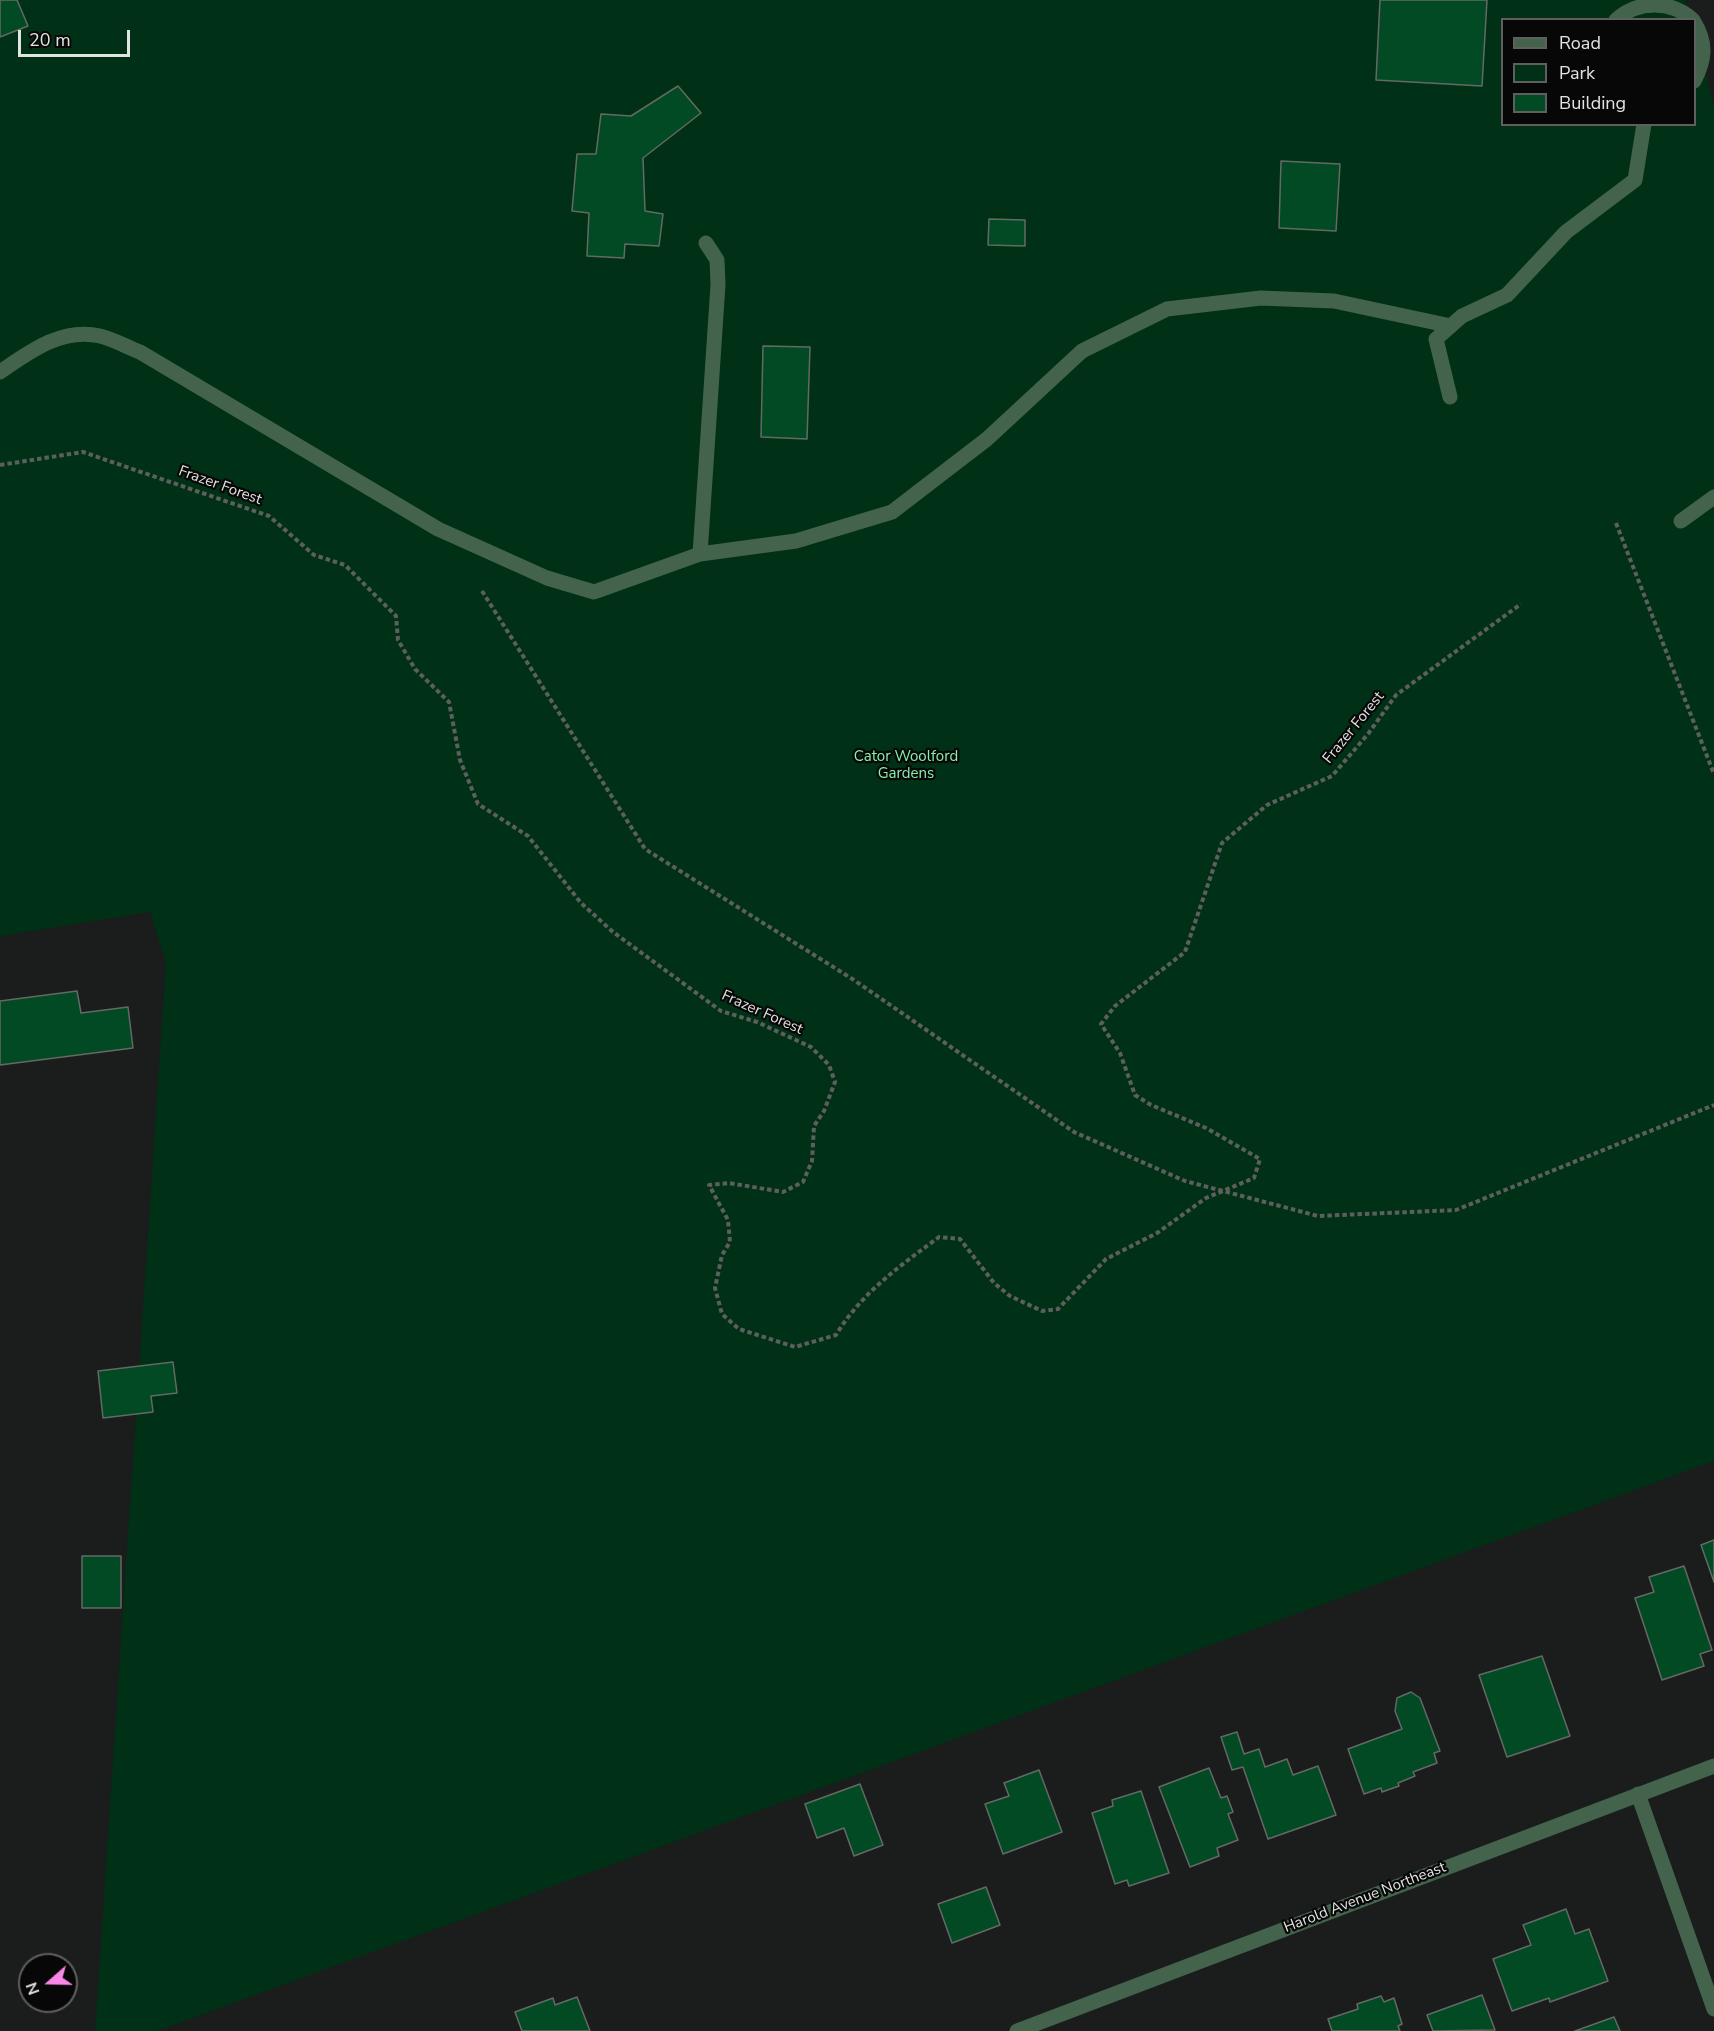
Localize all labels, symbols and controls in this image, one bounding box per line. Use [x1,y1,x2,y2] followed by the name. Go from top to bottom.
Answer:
[21,18,134,56] scale bar
[1501,18,1696,126] legend
[29,28,71,52] text: 20 m
[1559,31,1601,55] text: Road
[1559,61,1595,85] text: Park
[1559,91,1626,115] text: Building
[176,463,264,509] street label: Frazer Forest
[1320,688,1388,768] street label: Frazer Forest
[854,748,958,783] park label: Cator Woolford Gardens
[718,987,806,1039] street label: Frazer Forest
[1281,1859,1449,1937] street label: Harold Avenue Northeast
[18,1953,78,2013] north arrow
[21,1979,45,1998] text: N

